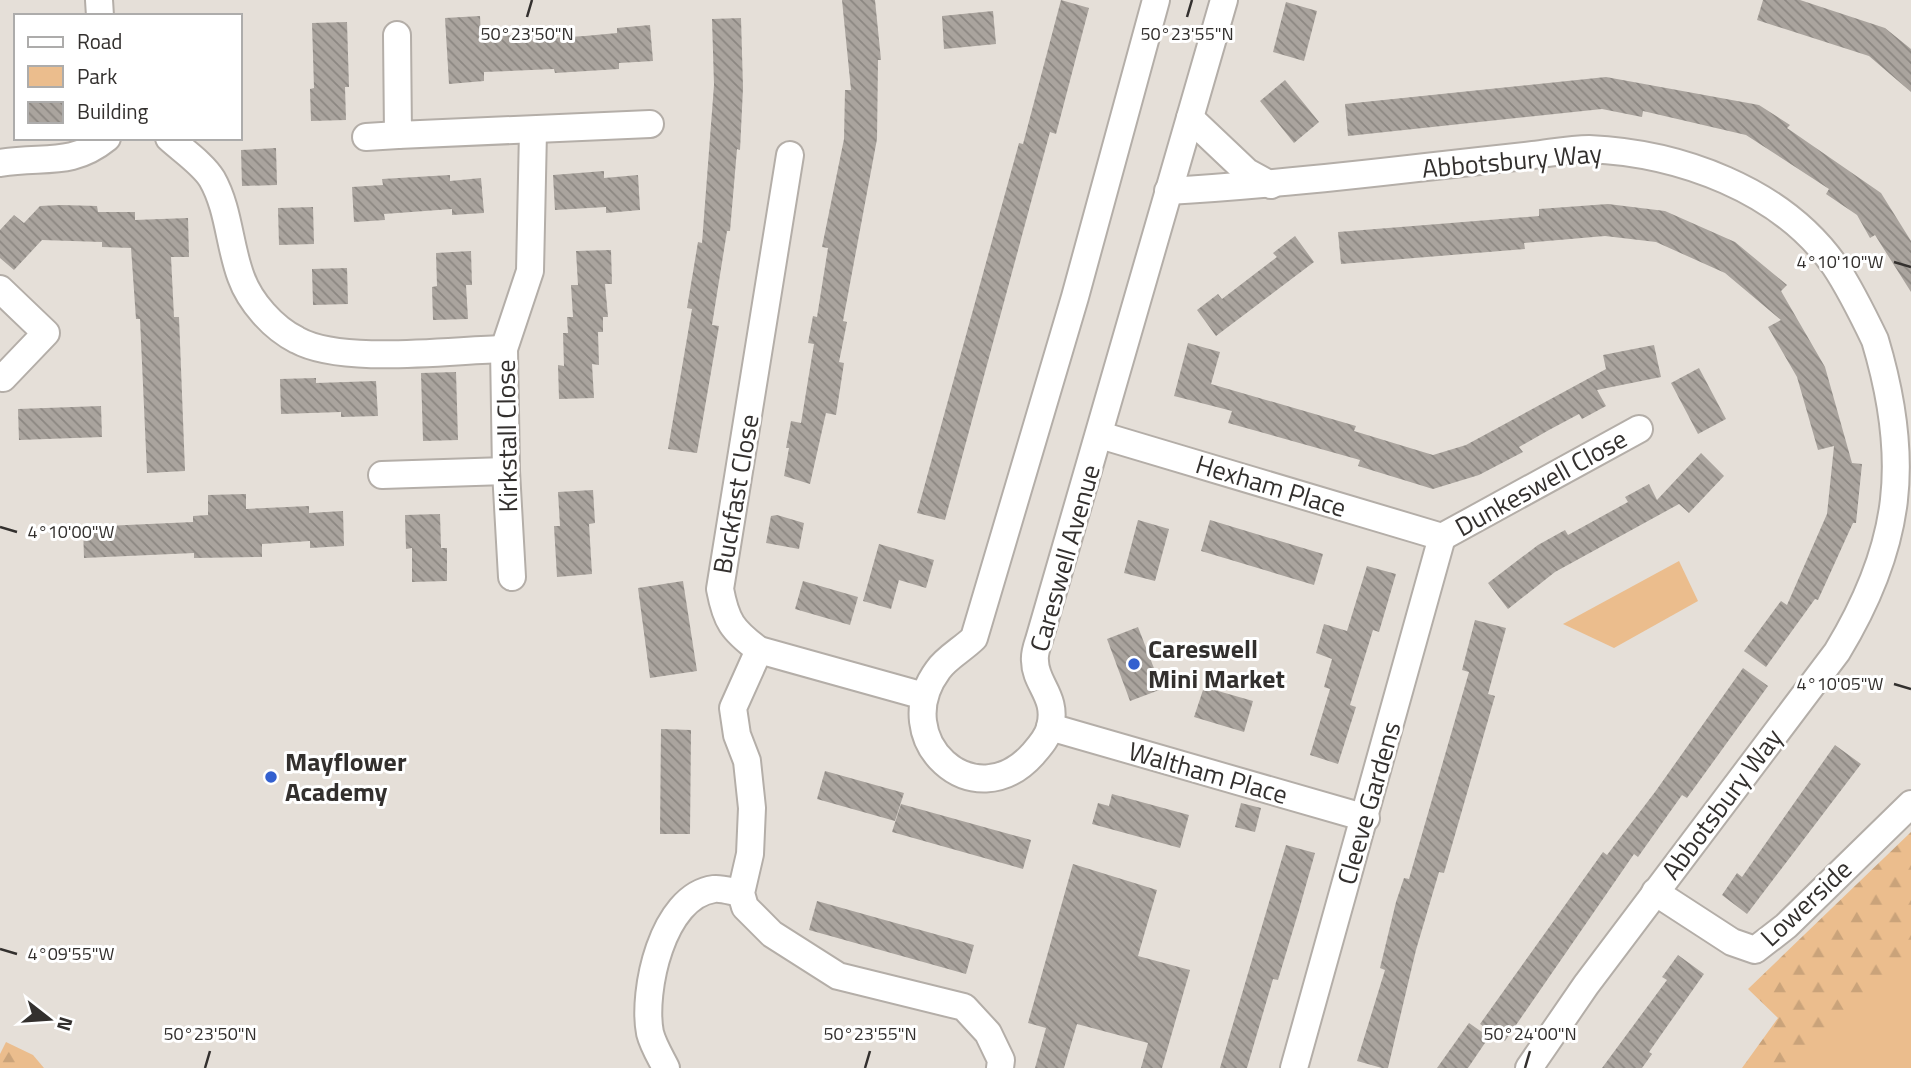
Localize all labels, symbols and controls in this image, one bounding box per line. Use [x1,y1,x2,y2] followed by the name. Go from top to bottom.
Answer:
[14,14,242,140] legend
[480,20,574,47] text: 50°23'50"N
[1140,20,1234,47] text: 50°23'55"N
[77,25,122,57] text: Road
[77,60,117,92] text: Park
[77,95,149,127] text: Building
[1420,133,1604,188] street label: Abbotsbury Way
[1797,248,1883,275] text: 4°10'10"W
[486,359,527,513] street label: Kirkstall Close
[702,411,769,577] street label: Buckfast Close
[1448,419,1634,546] street label: Dunkeswell Close
[1191,444,1351,527] street label: Hexham Place
[1019,460,1110,656] street label: Careswell Avenue
[28,518,114,545] text: 4°10'00"W
[1148,629,1285,698] place label: Careswell Mini Market
[1126,656,1142,672] marker: Careswell Mini Market
[1797,670,1883,697] text: 4°10'05"W
[1327,717,1410,889] street label: Cleeve Gardens
[1652,720,1792,888] street label: Abbotsbury Way
[1124,731,1292,814] street label: Waltham Place
[285,742,407,811] place label: Mayflower Academy
[263,769,279,785] marker: Mayflower Academy
[1751,850,1860,955] street label: Lowerside
[28,940,114,967] text: 4°09'55"W
[14,984,84,1054] north arrow
[50,1014,82,1035] text: N
[163,1020,257,1047] text: 50°23'50"N
[823,1020,917,1047] text: 50°23'55"N
[1483,1020,1577,1047] text: 50°24'00"N

